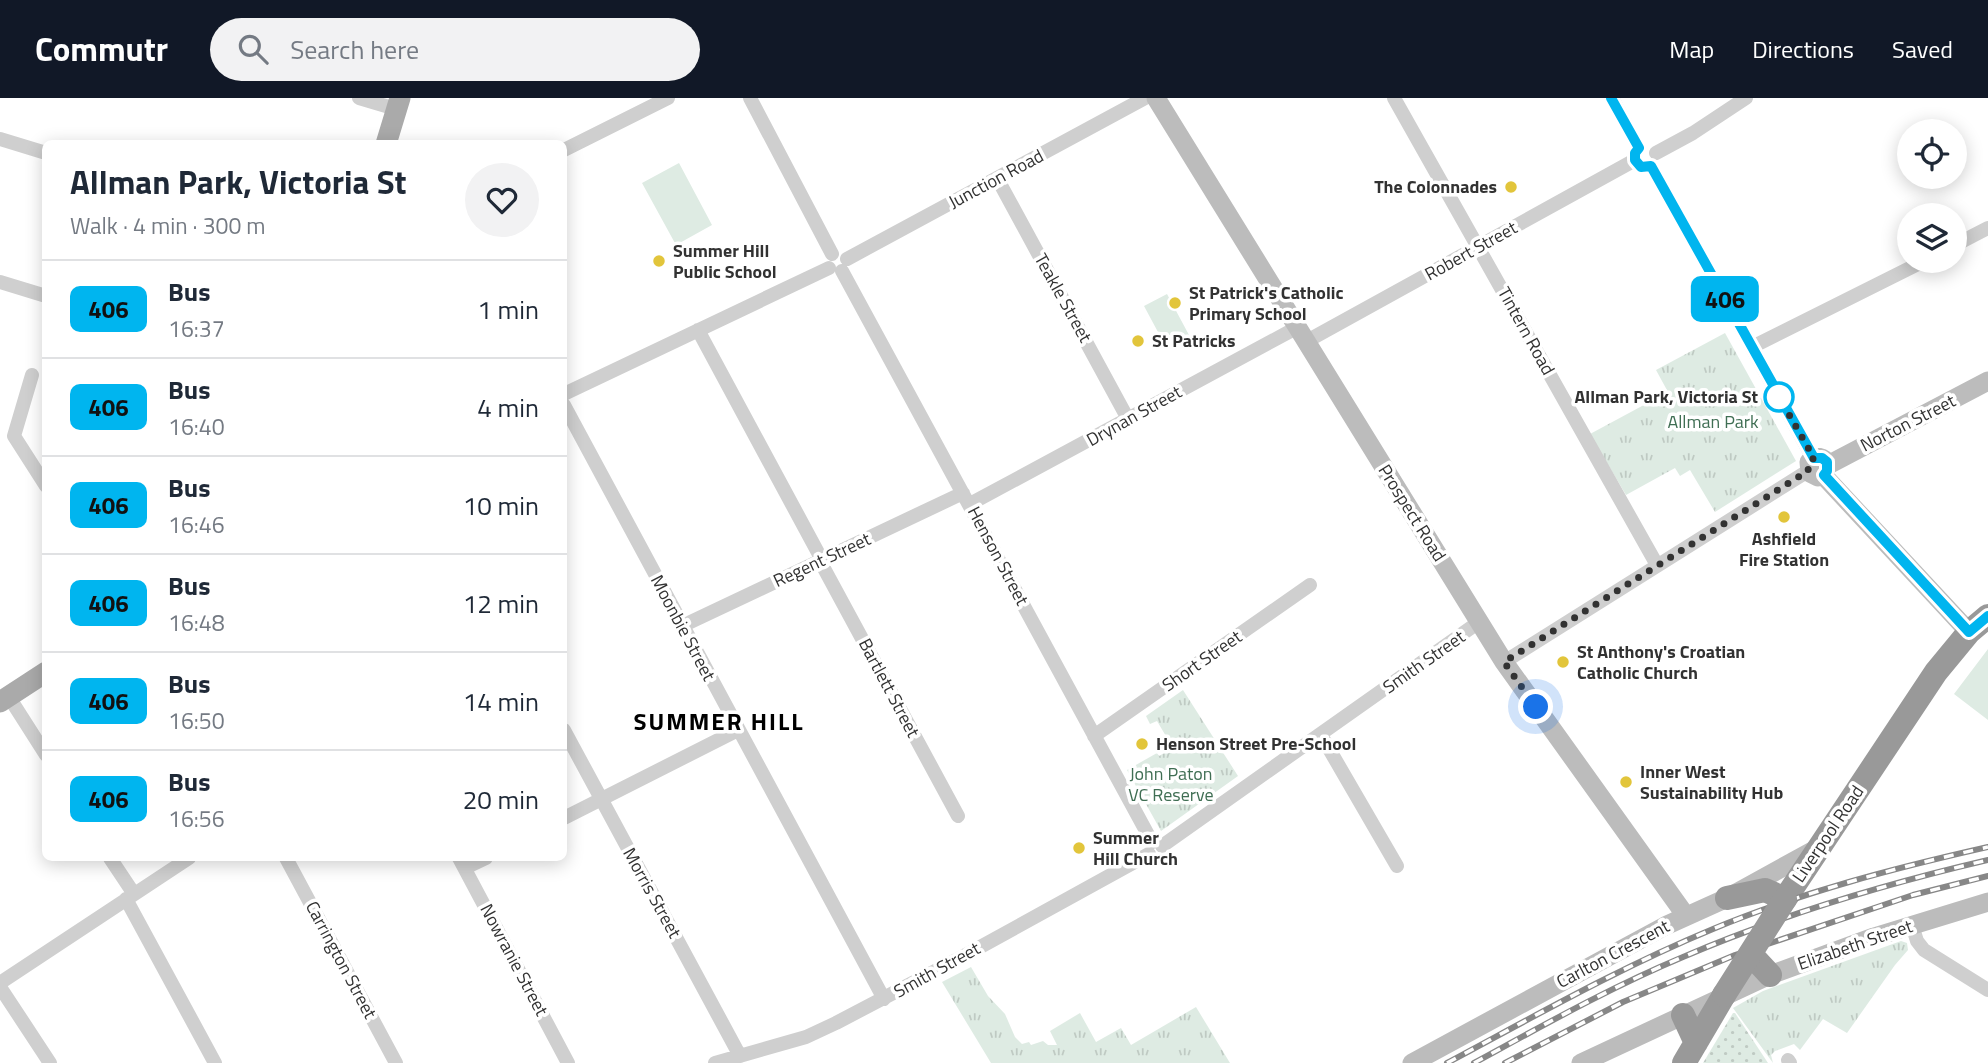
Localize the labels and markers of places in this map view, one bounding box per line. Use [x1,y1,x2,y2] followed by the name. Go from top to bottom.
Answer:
[1374,173,1497,200] place label: The Colonnades
[1503,179,1519,195] marker: The Colonnades
[673,237,777,285] place label: Summer Hill Public School
[651,253,667,269] marker: Summer Hill Public School
[1189,279,1343,327] place label: St Patrick's Catholic Primary School
[1167,295,1183,311] marker: St Patrick's Catholic Primary School
[1152,327,1236,354] place label: St Patricks
[1130,333,1146,349] marker: St Patricks
[1764,382,1794,412] marker: Allman Park, Victoria St
[1574,383,1758,410] place label: Allman Park, Victoria St
[1776,509,1792,525] marker: Ashfield Fire Station
[1739,525,1829,573] place label: Ashfield Fire Station
[1577,638,1745,686] place label: St Anthony's Croatian Catholic Church
[1555,654,1571,670] marker: St Anthony's Croatian Catholic Church
[1156,730,1356,757] place label: Henson Street Pre-School
[1134,736,1150,752] marker: Henson Street Pre-School
[1640,758,1783,806] place label: Inner West Sustainability Hub
[1618,774,1634,790] marker: Inner West Sustainability Hub
[1093,824,1178,872] place label: Summer Hill Church
[1071,840,1087,856] marker: Summer Hill Church

